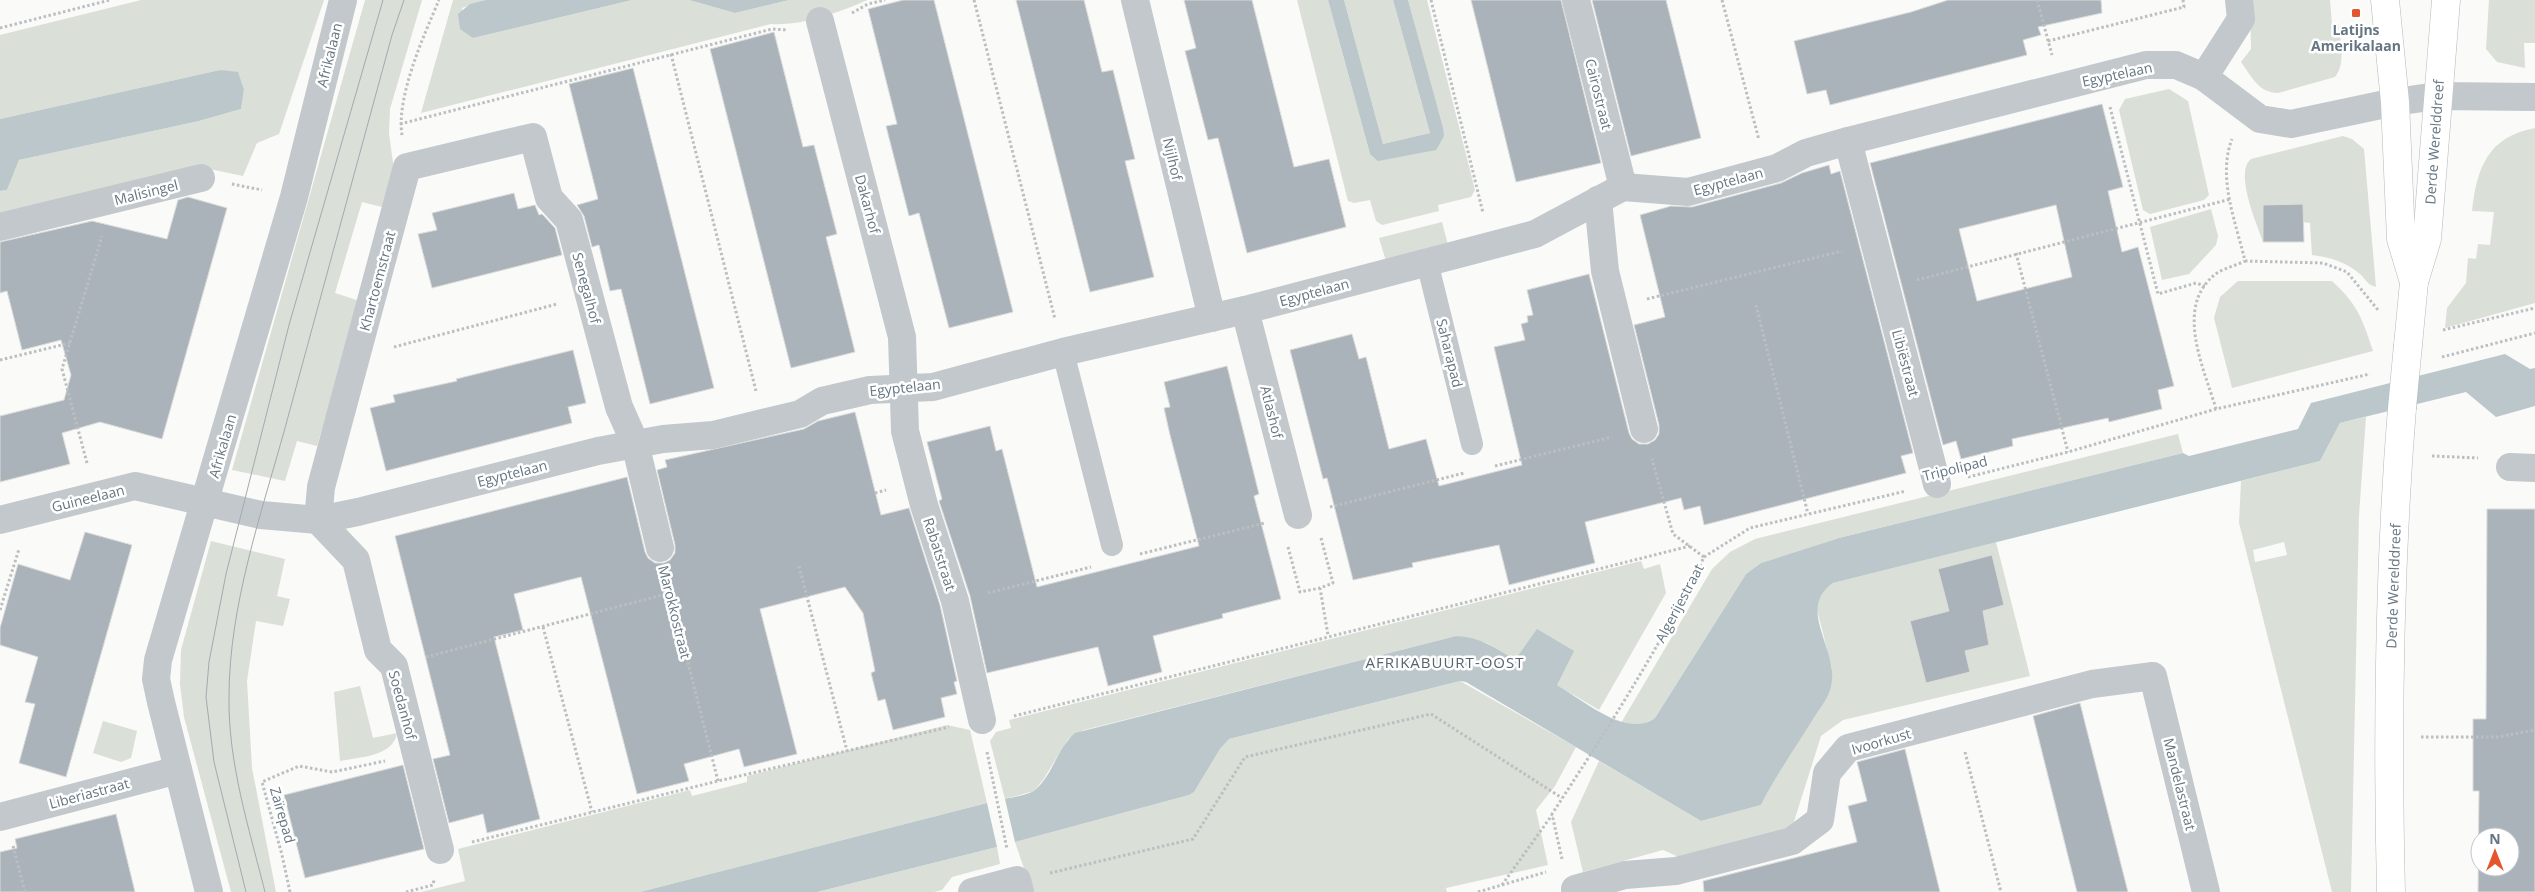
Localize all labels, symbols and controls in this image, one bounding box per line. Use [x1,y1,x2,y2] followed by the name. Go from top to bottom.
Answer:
[2350,7,2362,19] marker: Latijns Amerikalaan
[2311,20,2401,55] place label: Latijns Amerikalaan
[312,21,346,89] street label: Afrikalaan
[1581,57,1617,131] street label: Cairostraat
[2080,57,2154,91] street label: Egyptelaan
[2420,78,2448,205] street label: Derde Werelddreef
[1159,136,1187,183] street label: Nijlhof
[1691,163,1765,199] street label: Egyptelaan
[851,172,885,237] street label: Dakarhof
[112,175,180,209] street label: Malisingel
[355,229,399,333] street label: Khartoemstraat
[568,250,606,327] street label: Senegalhof
[1277,274,1351,310] street label: Egyptelaan
[1432,317,1468,389] street label: Saharapad
[1888,327,1924,399] street label: Libiëstraat
[868,374,942,400] street label: Egyptelaan
[1256,384,1288,442] street label: Atlashof
[204,412,240,480] street label: Afrikalaan
[1921,451,1989,485] street label: Tripolipad
[475,455,549,491] street label: Egyptelaan
[50,480,126,516] street label: Guineelaan
[919,515,961,593] street label: Rabatstraat
[2381,522,2405,649] street label: Derde Werelddreef
[1650,560,1708,646] street label: Algerijestraat
[654,563,696,661] street label: Marokkostraat
[1365,652,1525,672] district label: AFRIKABUURT-OOST
[385,668,422,743] street label: Soedanhof
[1849,723,1913,759] street label: Ivoorkust
[2159,736,2201,832] street label: Mandelastraat
[47,773,131,813] street label: Liberiastraat
[266,785,300,845] street label: Zaïrepad
[2470,827,2520,877] north arrow
[2489,829,2501,848] text: N

